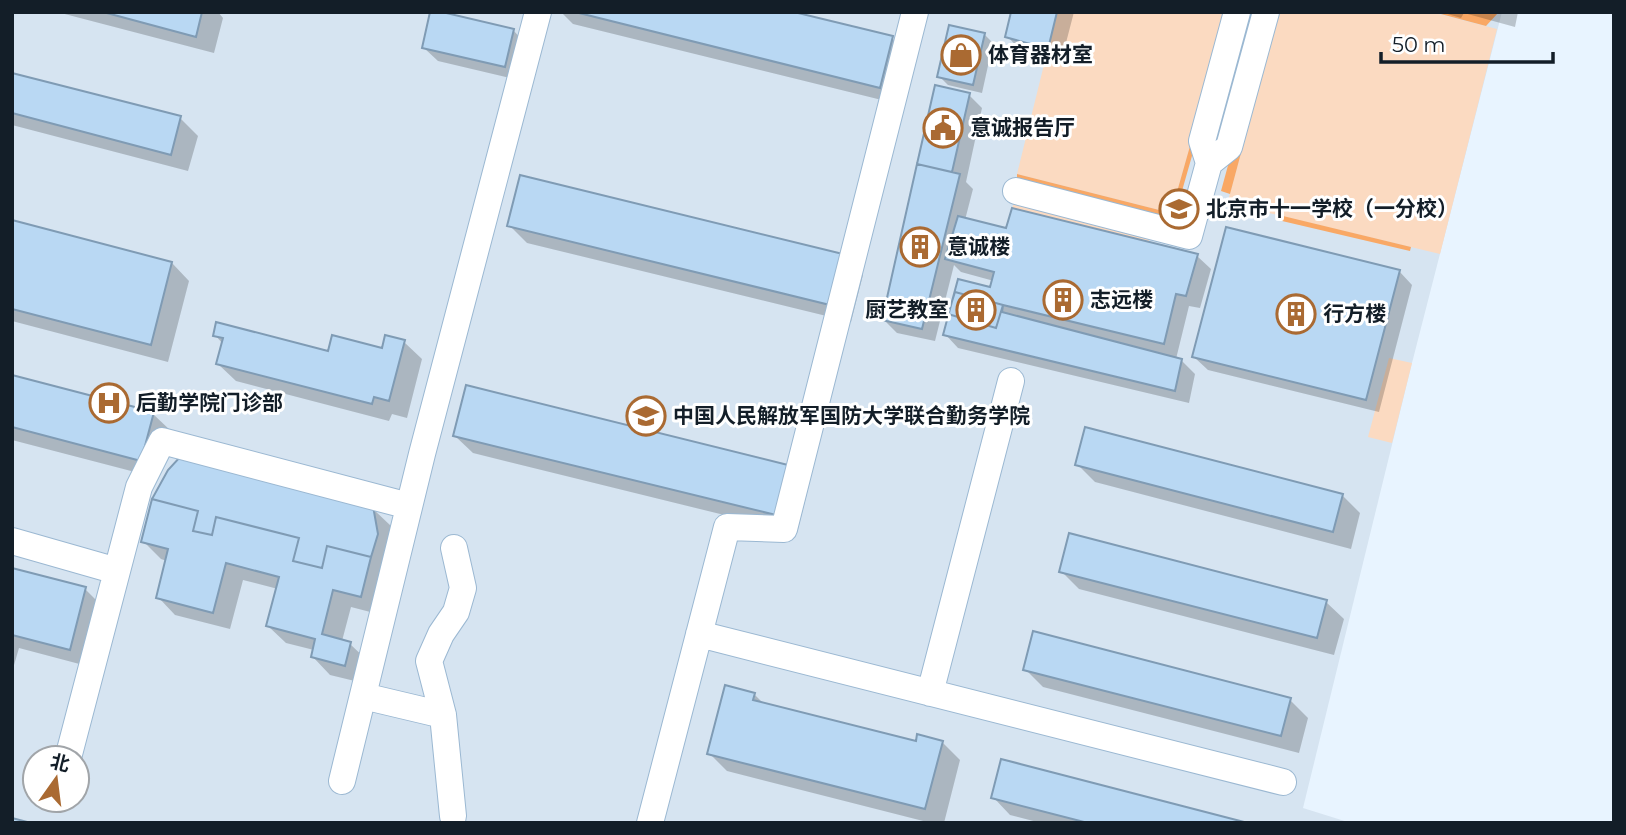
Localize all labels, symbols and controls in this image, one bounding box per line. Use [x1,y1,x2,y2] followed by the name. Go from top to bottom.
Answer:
[1381,21,1552,65] scale bar
[1392,32,1446,57] text: 50 m
[940,34,982,76] shop icon: 体育器材室
[988,42,1093,67] place label: 体育器材室
[922,107,964,149] public building icon: 意诚报告厅
[970,115,1075,140] place label: 意诚报告厅
[1158,188,1200,230] school or university icon: 北京市十一学校（一分校）
[1206,196,1458,221] place label: 北京市十一学校（一分校）
[899,226,941,268] building icon: 意诚楼
[947,234,1010,259] place label: 意诚楼
[1042,279,1084,321] building icon: 志远楼
[1090,287,1153,312] place label: 志远楼
[955,289,997,331] building icon: 厨艺教室
[1275,293,1317,335] building icon: 行方楼
[865,297,949,322] place label: 厨艺教室
[1323,301,1386,326] place label: 行方楼
[88,382,130,424] hospital icon: 后勤学院门诊部
[136,390,283,415] place label: 后勤学院门诊部
[625,395,667,437] school or university icon: 中国人民解放军国防大学联合勤务学院
[673,403,1030,428] place label: 中国人民解放军国防大学联合勤务学院
[21,744,91,814] north arrow
[48,750,72,776] text: 北

